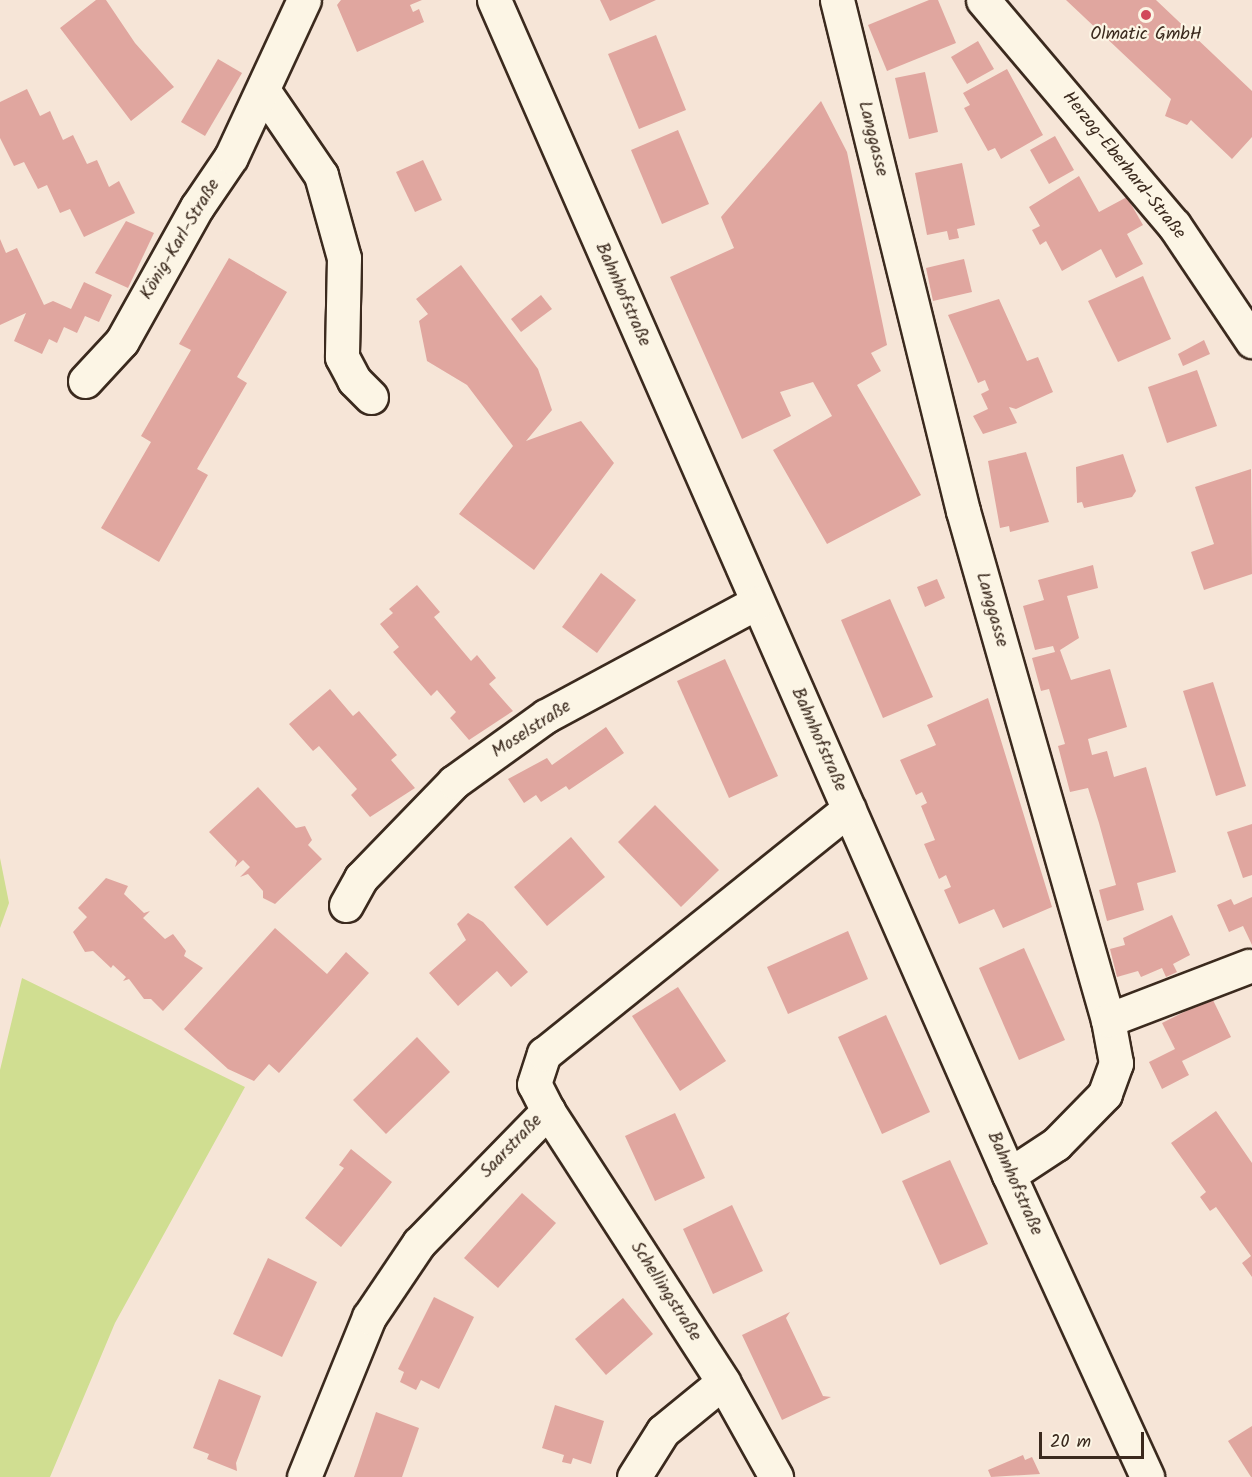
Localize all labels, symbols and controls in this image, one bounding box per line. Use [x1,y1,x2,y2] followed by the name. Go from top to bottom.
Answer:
[1139,8,1153,22] marker: Olmatic GmbH
[1090,24,1202,46] place label: Olmatic GmbH
[1057,88,1189,244] street label: Herzog-Eberhard-Straße
[852,99,892,179] street label: Langgasse
[137,176,225,304] street label: König-Karl-Straße
[589,240,655,350] street label: Bahnhofstraße
[970,570,1012,650] street label: Langgasse
[785,685,851,795] street label: Bahnhofstraße
[488,696,576,764] street label: Moselstraße
[476,1111,548,1183] street label: Saarstraße
[981,1129,1047,1239] street label: Bahnhofstraße
[625,1238,705,1346] street label: Schellingstraße
[1042,1420,1147,1458] scale bar
[1050,1428,1091,1457] text: 20 m

